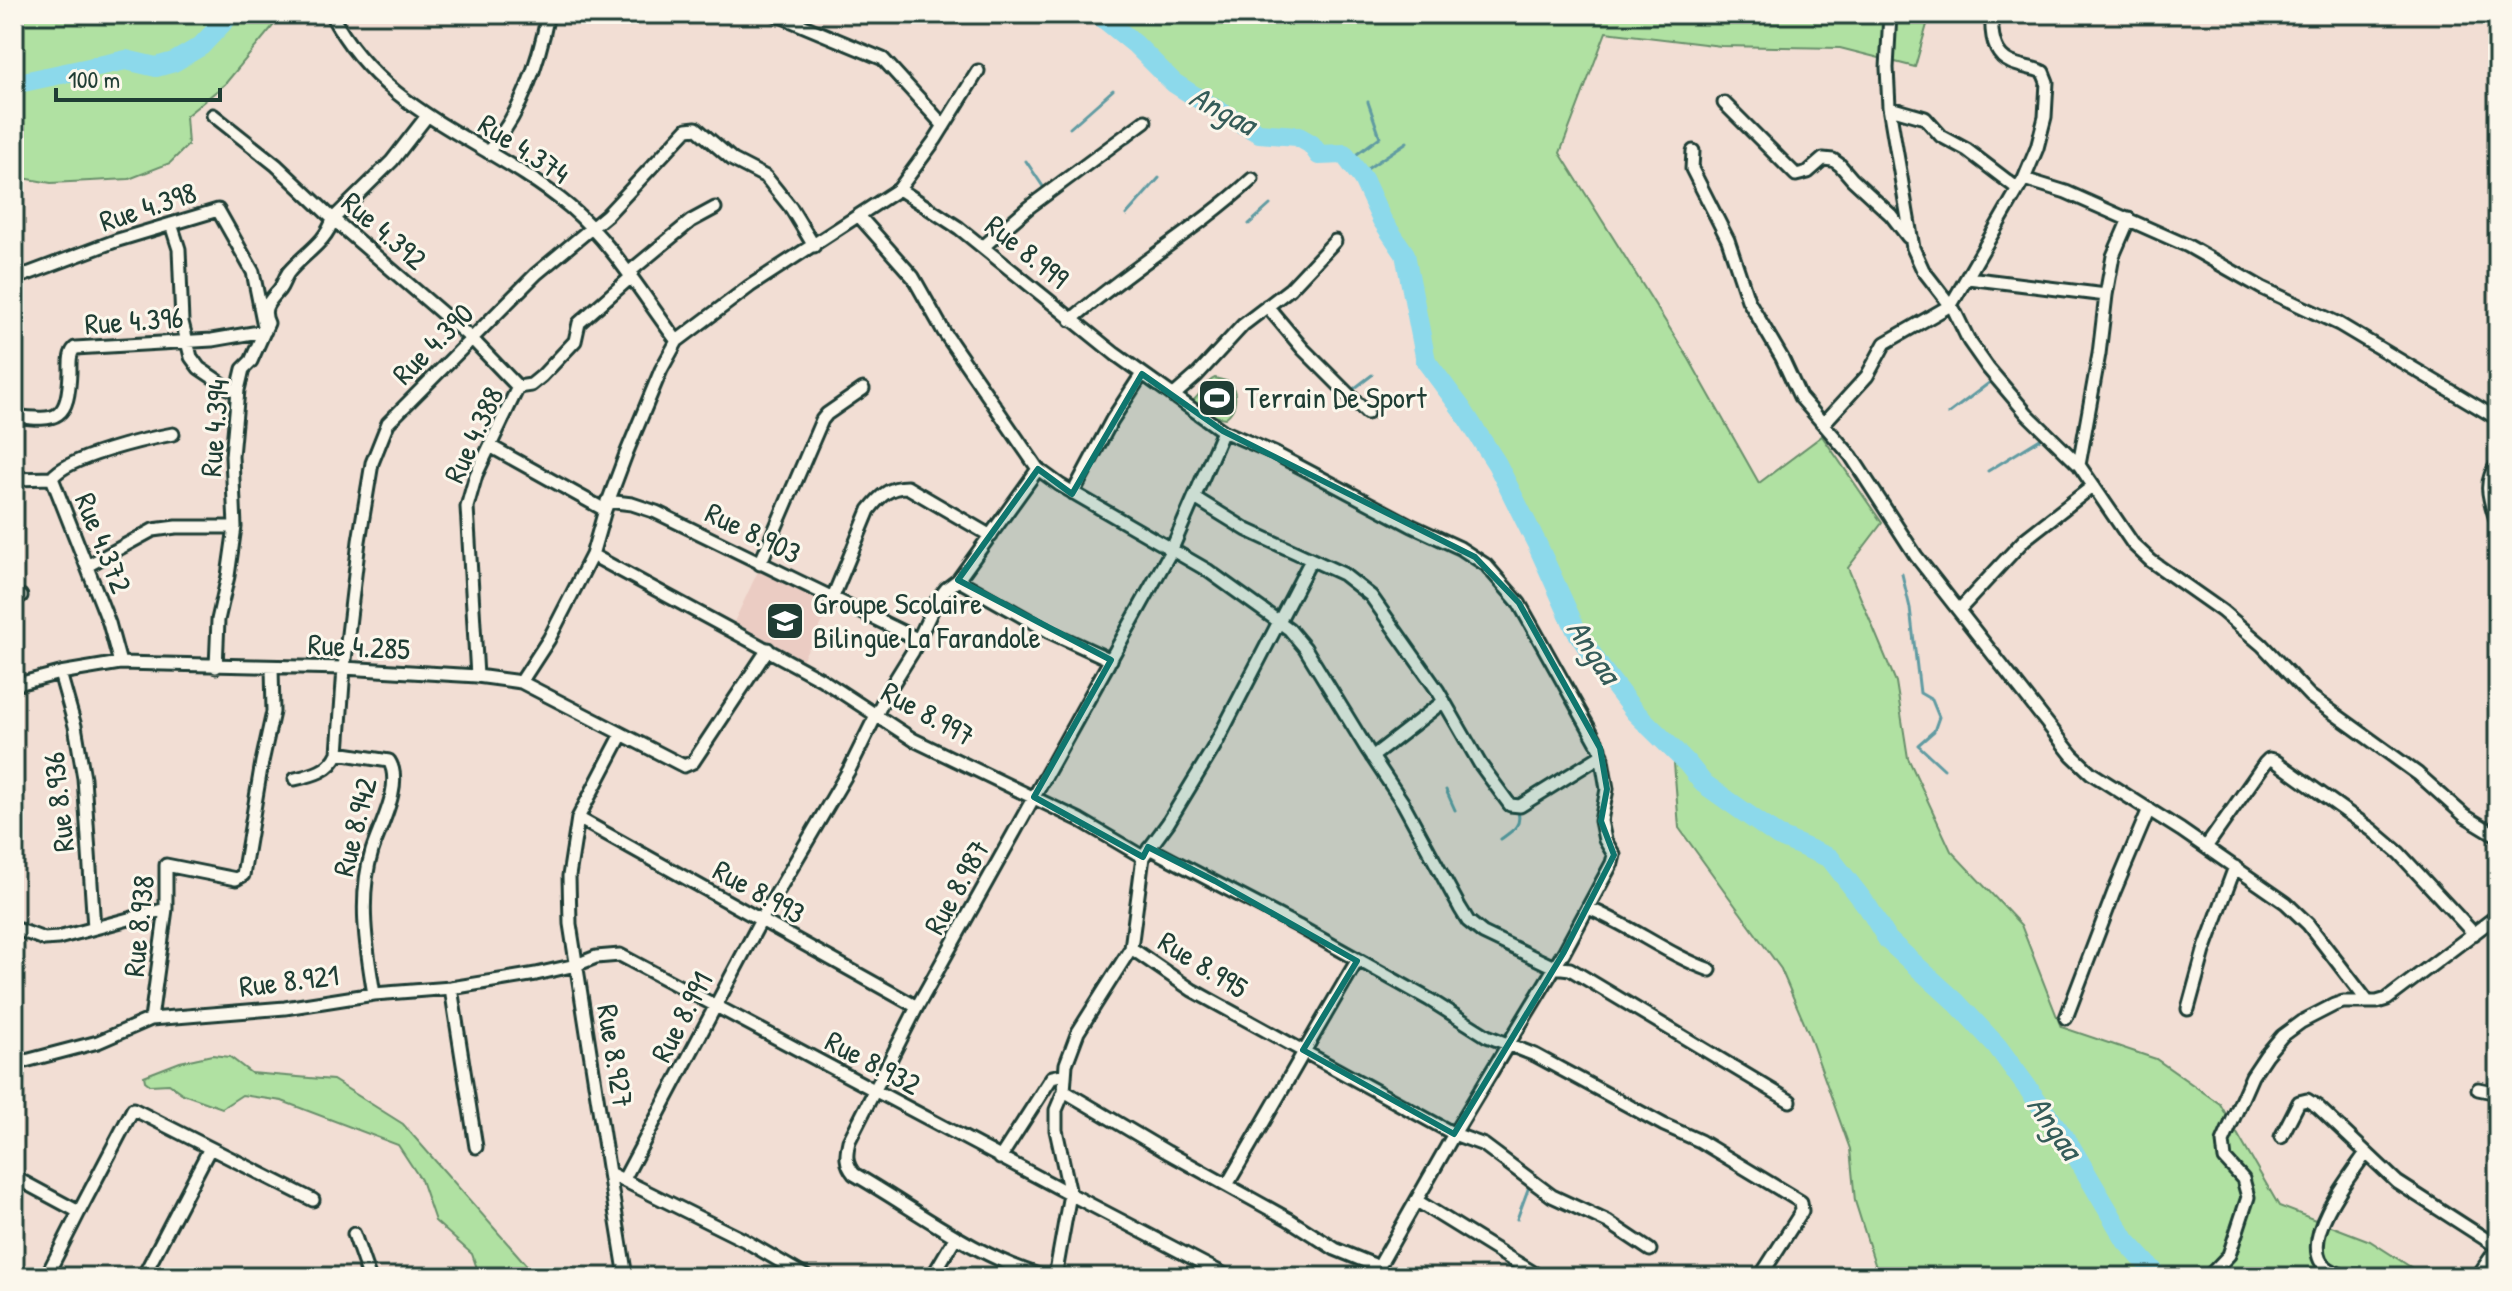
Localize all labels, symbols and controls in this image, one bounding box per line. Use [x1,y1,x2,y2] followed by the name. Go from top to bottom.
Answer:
[56,52,220,102] scale bar
[68,63,120,95] text: 100 m
[1182,74,1267,146] water label: Angaa
[471,104,578,193] street label: Rue 4.374
[94,172,201,240] street label: Rue 4.398
[334,182,436,278] street label: Rue 4.392
[977,205,1078,297] street label: Rue 8.999
[383,294,482,393] street label: Rue 4.390
[83,297,185,343] street label: Rue 4.396
[190,377,238,478] street label: Rue 4.394
[1196,377,1238,419] sports icon: Terrain De Sport
[1245,377,1427,417] place label: Terrain De Sport
[434,380,513,489] street label: Rue 4.388
[66,487,142,599] street label: Rue 4.372
[699,492,808,572] street label: Rue 8.903
[813,583,1041,657] place label: Groupe Scolaire Bilingue La Farandole
[764,600,806,642] school or university icon: Groupe Scolaire Bilingue La Farandole
[1557,610,1634,694] water label: Angaa
[307,623,411,669] street label: Rue 4.285
[875,671,982,755] street label: Rue 8.997
[33,750,83,854] street label: Rue 8.936
[323,773,386,880] street label: Rue 8.942
[914,832,999,941] street label: Rue 8.987
[706,850,813,933] street label: Rue 8.993
[113,873,163,978] street label: Rue 8.938
[1151,921,1256,1007] street label: Rue 8.995
[237,954,341,1006] street label: Rue 8.921
[641,964,721,1069] street label: Rue 8.991
[588,1001,644,1110] street label: Rue 8.927
[819,1020,928,1104] street label: Rue 8.932
[2018,1086,2095,1170] water label: Angaa

